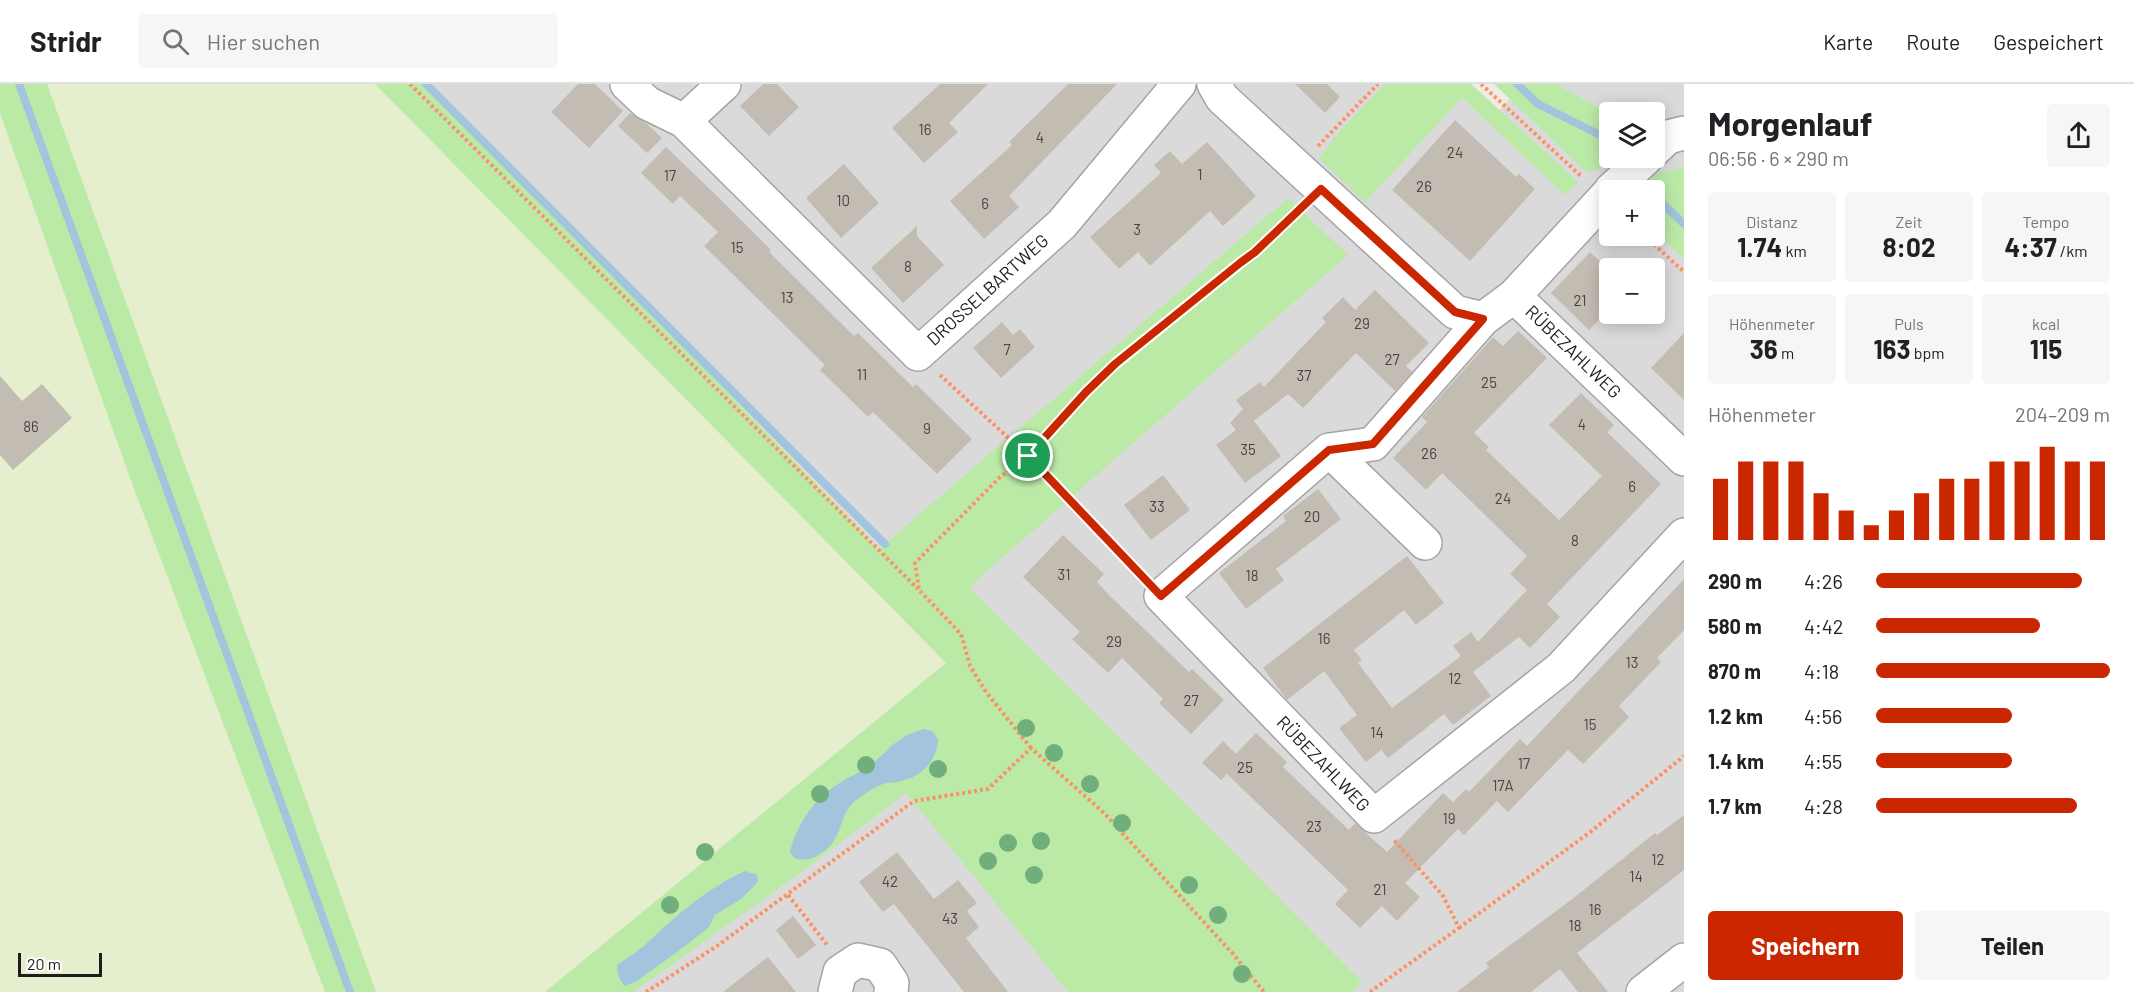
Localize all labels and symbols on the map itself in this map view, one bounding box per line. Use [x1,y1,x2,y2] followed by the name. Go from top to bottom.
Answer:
[919,120,931,138] house number: 16
[1036,128,1044,146] house number: 4
[1447,143,1463,161] house number: 24
[1197,165,1203,183] house number: 1
[664,166,676,184] house number: 17
[1416,177,1432,195] house number: 26
[836,191,850,209] house number: 10
[981,194,989,212] house number: 6
[1133,220,1141,238] house number: 3
[922,229,1053,350] street label: DROSSELBARTWEG
[731,238,743,256] house number: 15
[904,257,912,275] house number: 8
[781,288,793,306] house number: 13
[1573,291,1587,309] house number: 21
[1521,300,1626,402] street label: RÜBEZAHLWEG
[1354,314,1370,332] house number: 29
[1003,340,1011,358] house number: 7
[1384,350,1400,368] house number: 27
[857,365,867,383] house number: 11
[1297,366,1311,384] house number: 37
[1481,373,1497,391] house number: 25
[1578,415,1586,433] house number: 4
[23,417,39,435] house number: 86
[923,419,931,437] house number: 9
[1002,430,1053,481] pin
[1240,440,1256,458] house number: 35
[1421,444,1437,462] house number: 26
[1628,477,1636,495] house number: 6
[1495,489,1511,507] house number: 24
[1149,497,1165,515] house number: 33
[1304,507,1320,525] house number: 20
[1571,531,1579,549] house number: 8
[1058,565,1070,583] house number: 31
[1245,566,1259,584] house number: 18
[1318,629,1330,647] house number: 16
[1106,632,1122,650] house number: 29
[1626,653,1638,671] house number: 13
[1448,669,1462,687] house number: 12
[1183,691,1199,709] house number: 27
[1273,711,1375,816] street label: RÜBEZAHLWEG
[1584,715,1596,733] house number: 15
[1370,723,1384,741] house number: 14
[1518,754,1530,772] house number: 17
[1237,758,1253,776] house number: 25
[1492,776,1514,794] house number: 17A
[1442,809,1456,827] house number: 19
[1306,817,1322,835] house number: 23
[1651,850,1665,868] house number: 12
[1629,867,1643,885] house number: 14
[882,872,898,890] house number: 42
[1373,880,1387,898] house number: 21
[1589,900,1601,918] house number: 16
[942,909,958,927] house number: 43
[1568,916,1582,934] house number: 18
[18,950,102,978] scale bar

